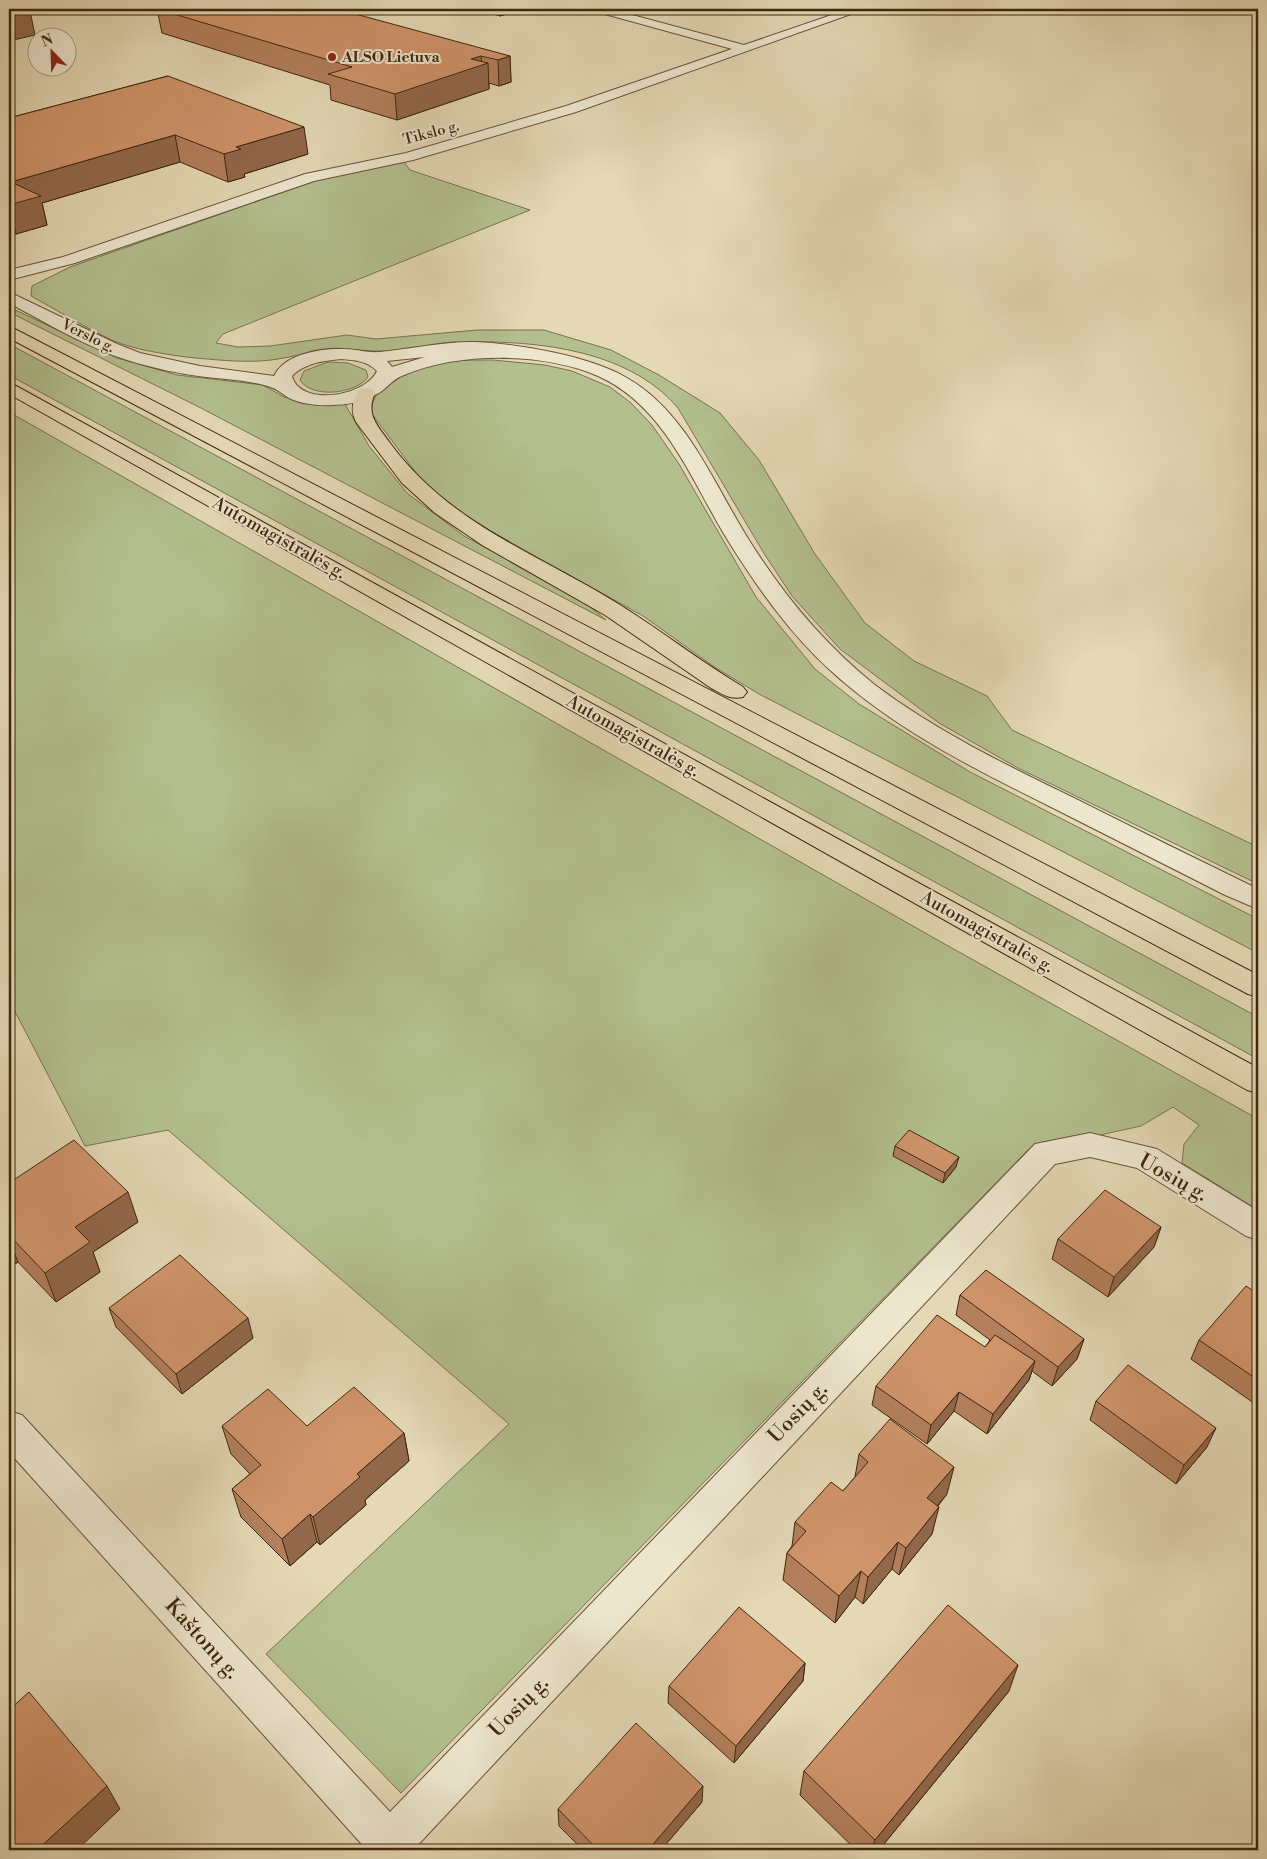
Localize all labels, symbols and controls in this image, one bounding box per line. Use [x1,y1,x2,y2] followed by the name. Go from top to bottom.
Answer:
[28,28,78,78] north arrow
[39,31,56,51] text: N
[341,48,440,67] place label: ALSO Lietuva
[326,51,338,63] marker: ALSO Lietuva
[401,116,461,150] street label: Tikslo g.
[57,315,118,357] street label: Verslo g.
[207,491,350,584] street label: Automagistralės g.
[561,689,704,782] street label: Automagistralės g.
[915,885,1058,978] street label: Automagistralės g.
[1134,1148,1212,1208] street label: Uosių g.
[763,1377,833,1449] street label: Uosių g.
[159,1593,245,1685] street label: Kaštonų g.
[484,1671,554,1743] street label: Uosių g.

